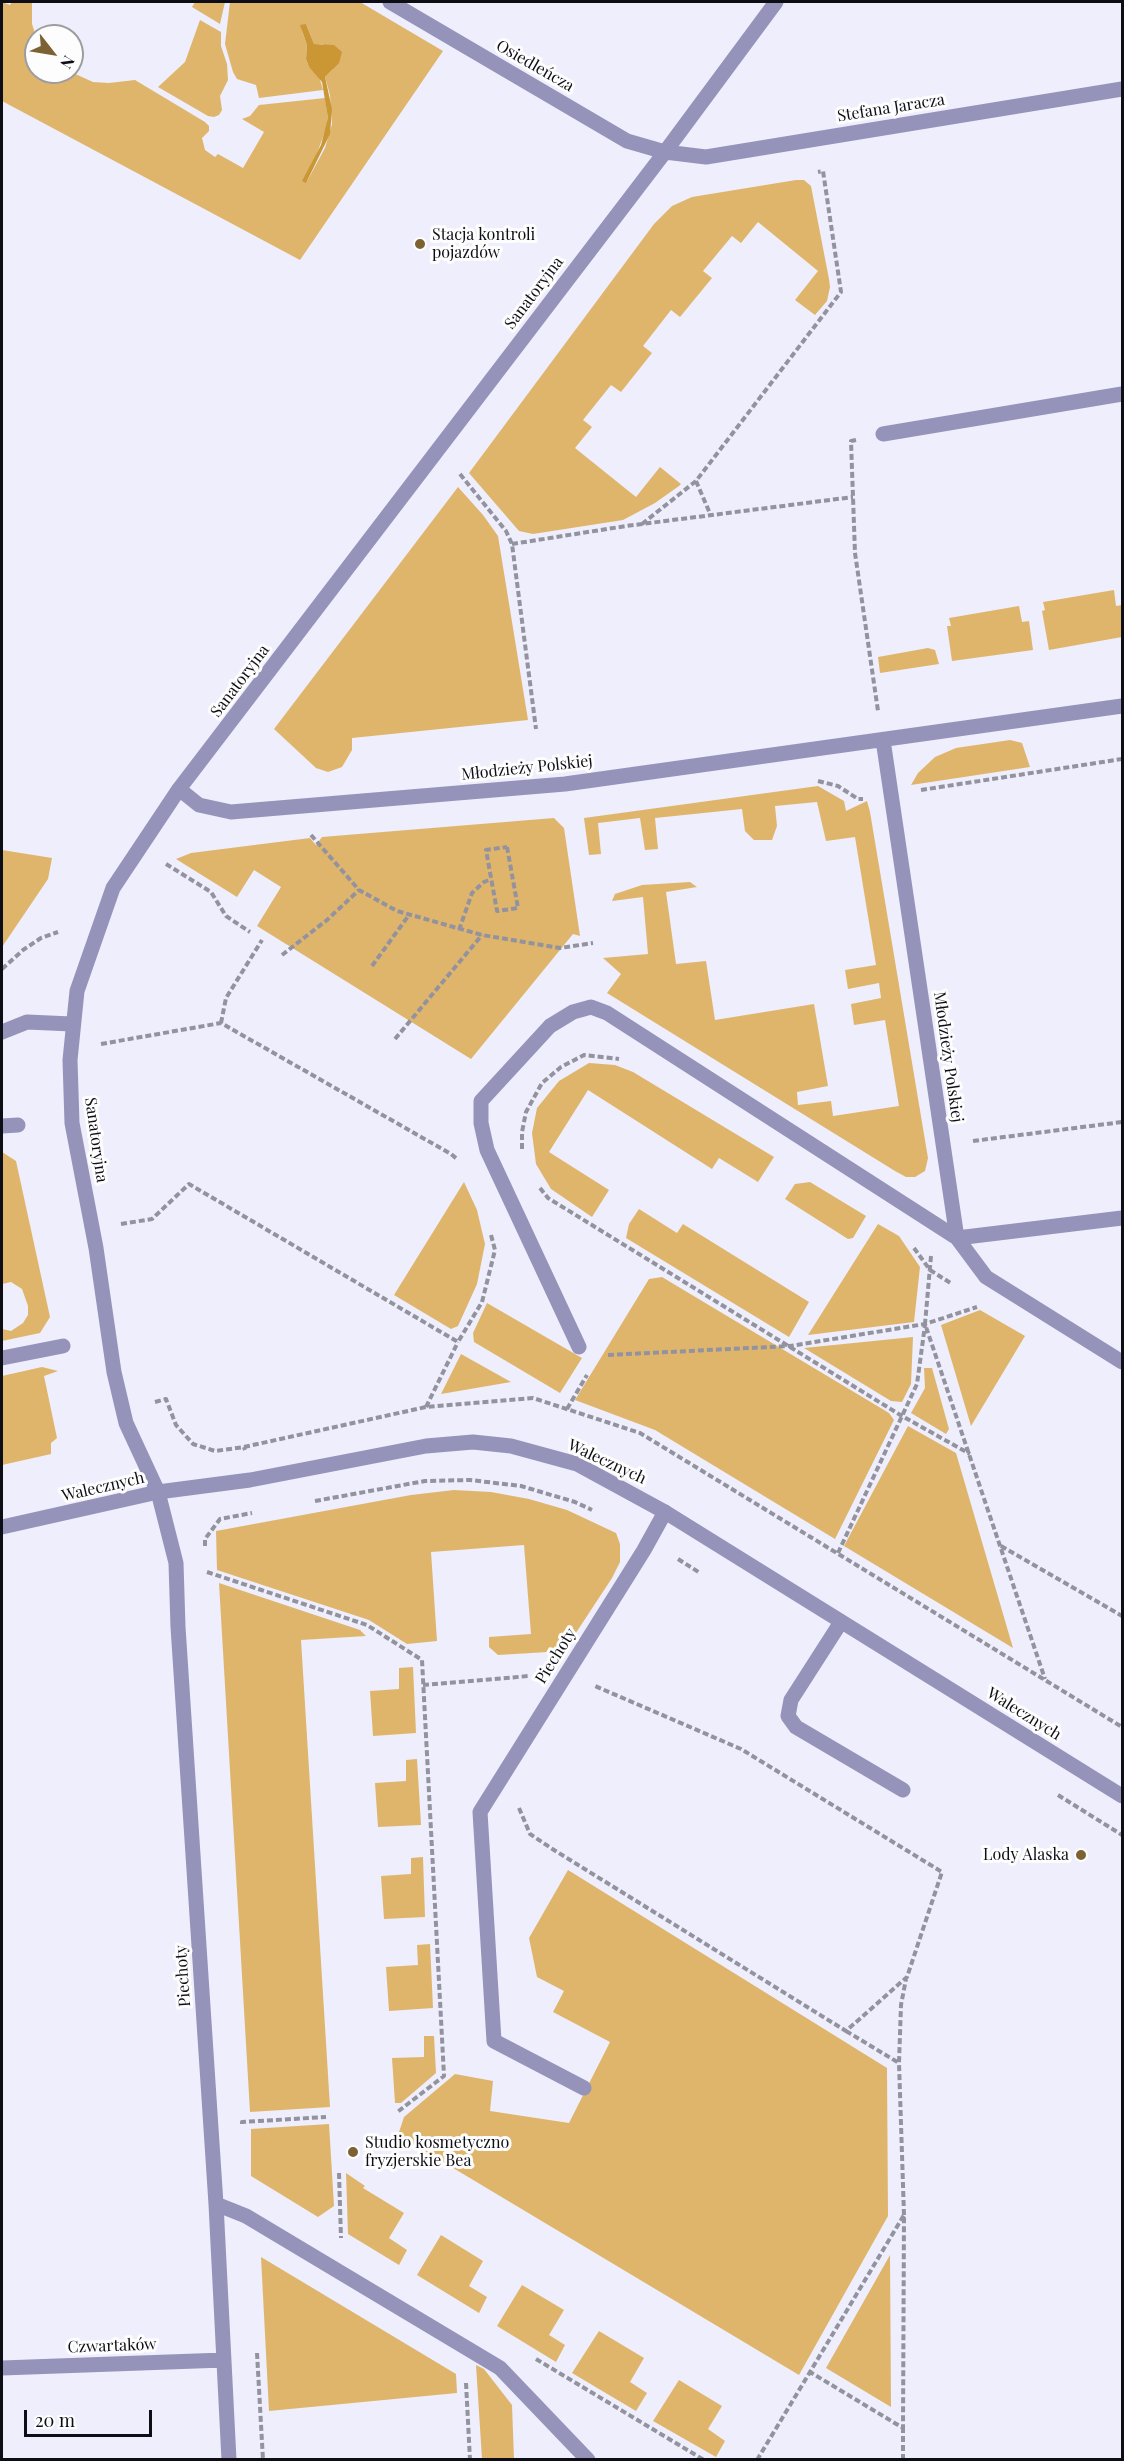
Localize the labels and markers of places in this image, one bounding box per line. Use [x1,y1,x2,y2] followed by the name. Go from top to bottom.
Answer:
[432,225,535,263] place label: Stacja kontroli pojazdów
[413,237,427,251] marker: Stacja kontroli pojazdów
[983,1845,1069,1865] place label: Lody Alaska
[1074,1848,1088,1862] marker: Lody Alaska
[365,2133,509,2171] place label: Studio kosmetyczno fryzjerskie Bea
[346,2145,360,2159] marker: Studio kosmetyczno fryzjerskie Bea

